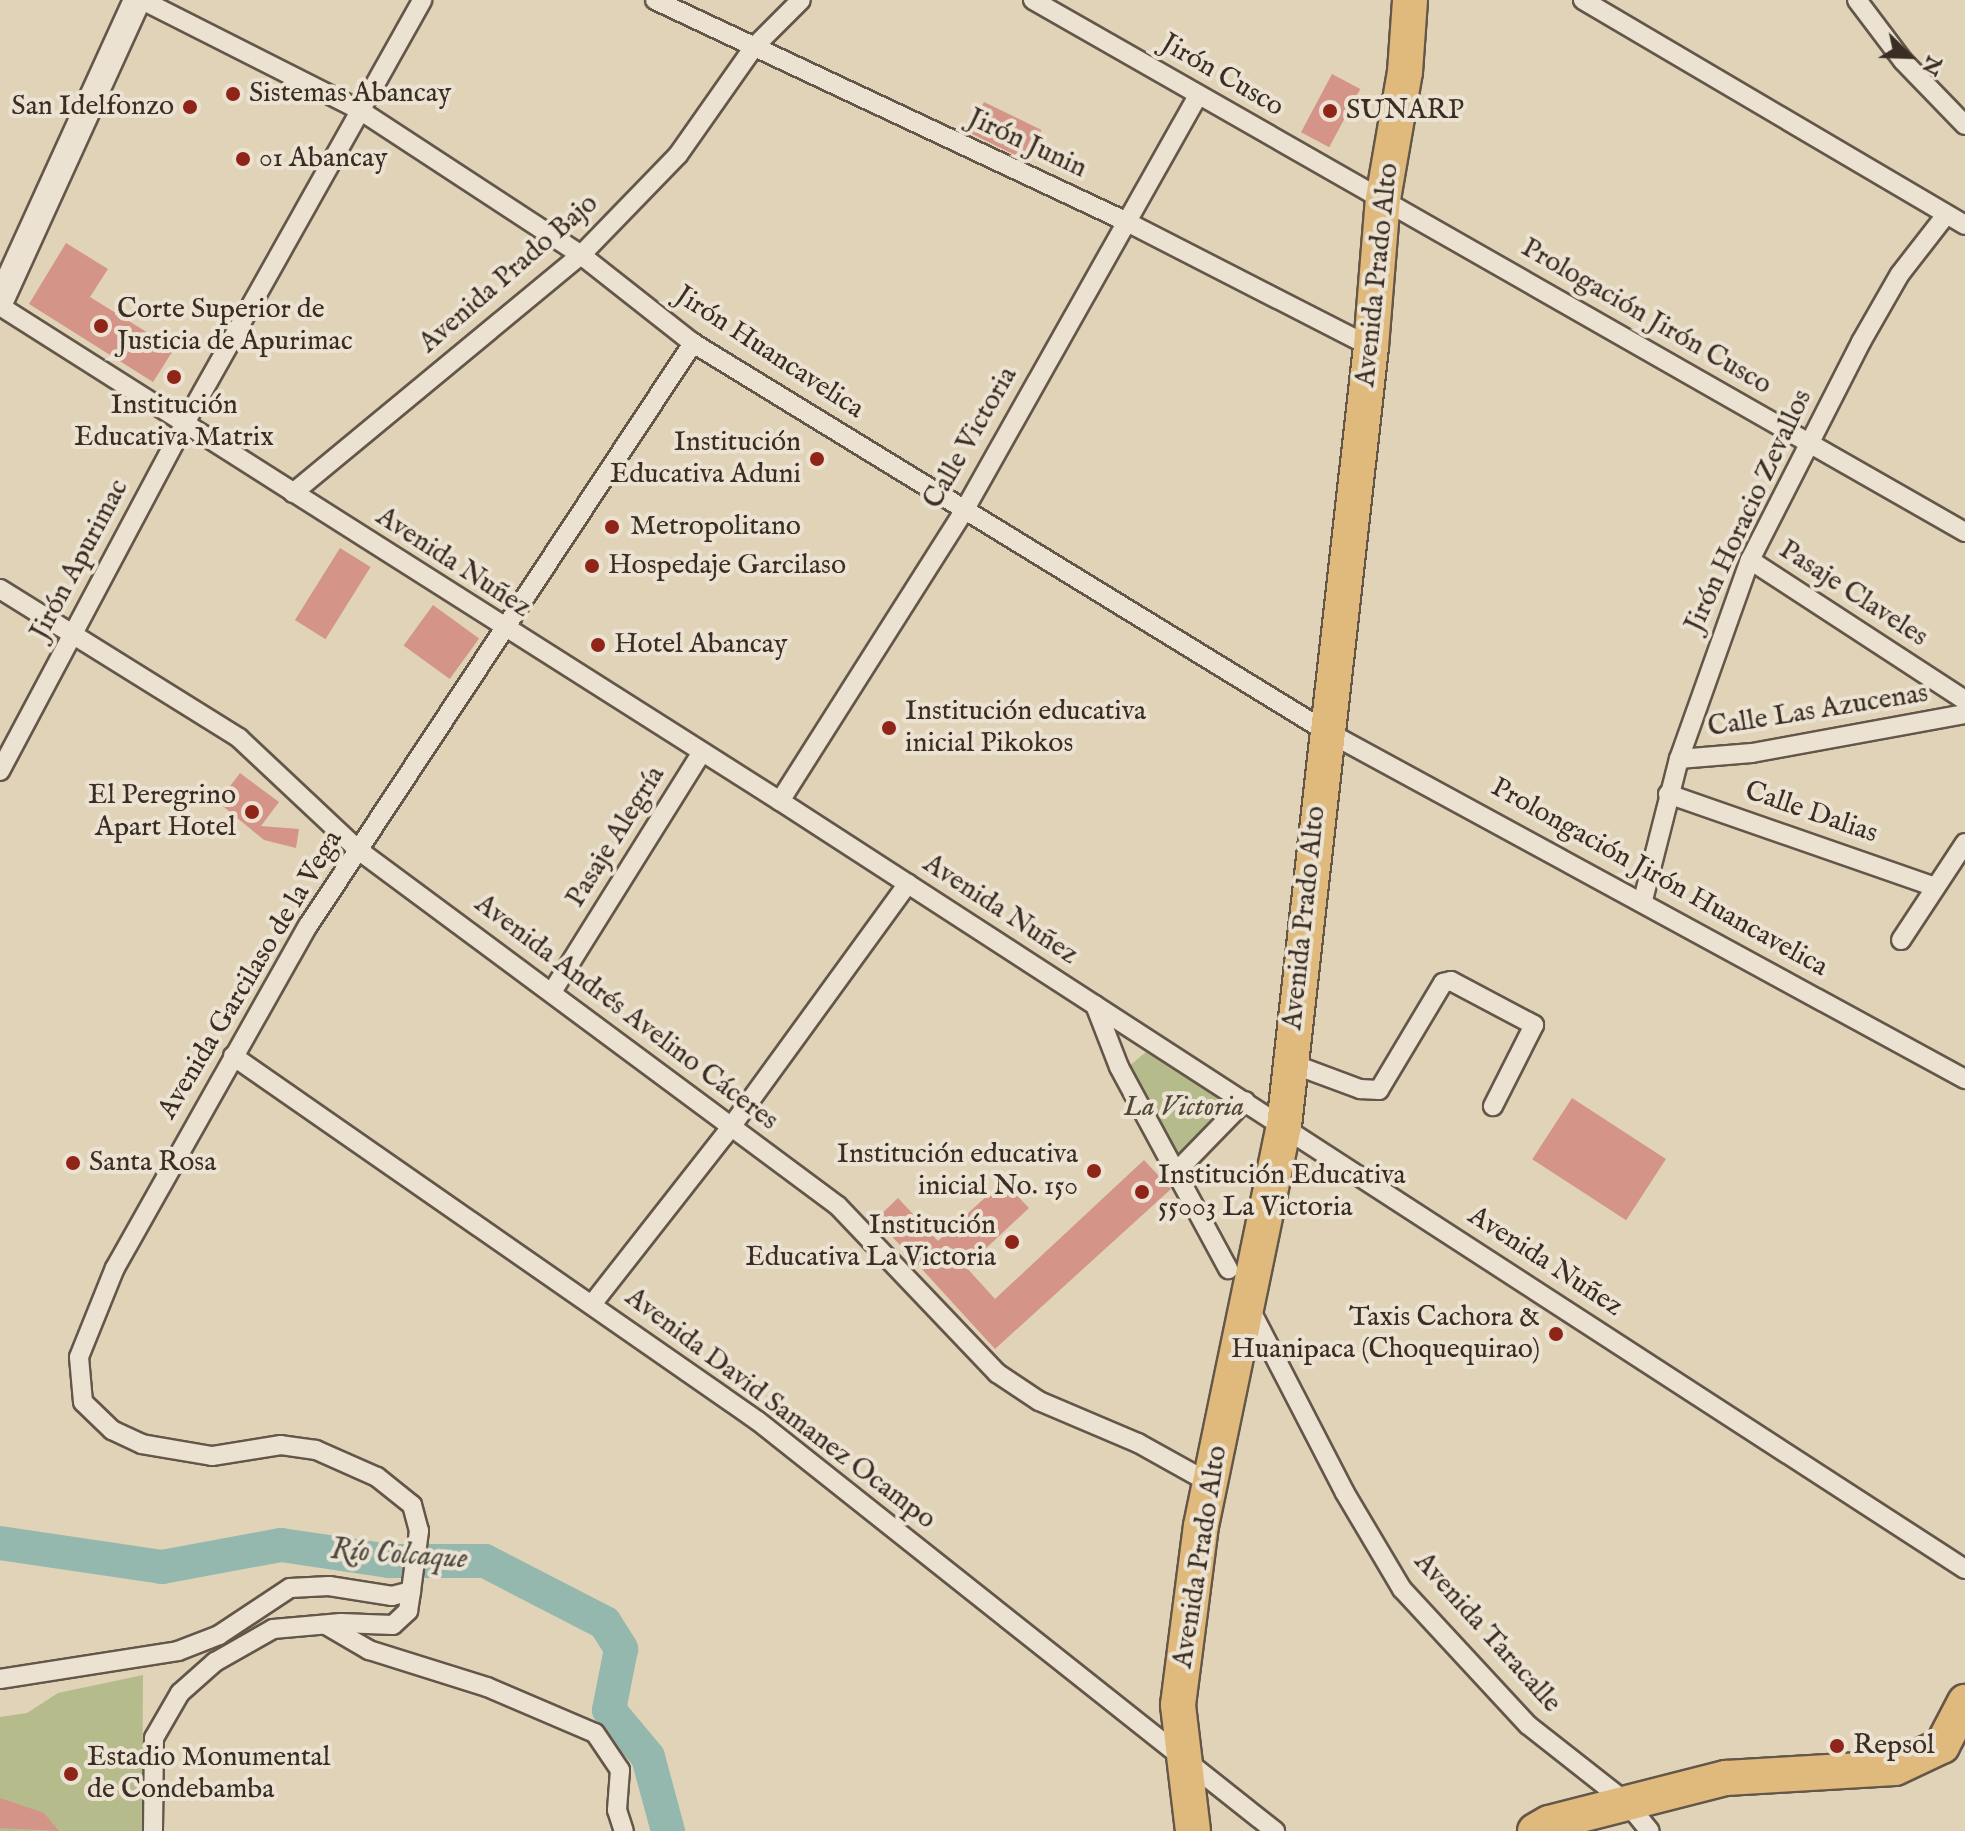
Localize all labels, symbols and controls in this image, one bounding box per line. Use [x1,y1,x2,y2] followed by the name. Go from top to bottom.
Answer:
[1869,16,1949,96] north arrow
[1154,27,1290,125] street label: Jirón Cusco
[1914,51,1948,80] text: N
[249,77,451,111] place label: Sistemas Abancay
[224,85,242,103] marker: Sistemas Abancay
[11,90,174,124] place label: San Idelfonzo
[1346,94,1464,128] place label: SUNARP
[181,98,199,116] marker: San Idelfonzo
[962,102,1092,186] street label: Jirón Junin
[1321,102,1339,120] marker: SUNARP
[259,142,388,176] place label: 01 Abancay
[234,150,252,168] marker: 01 Abancay
[1350,161,1406,389] street label: Avenida Prado Alto
[413,187,605,361] street label: Avenida Prado Bajo
[1515,232,1777,402] street label: Prologación Jirón Cusco
[668,279,870,427] street label: Jirón Huancavelica
[117,293,353,359] place label: Corte Superior de Justicia de Apurimac
[92,317,110,335] marker: Corte Superior de Justicia de Apurimac
[917,361,1025,515] street label: Calle Victoria
[165,368,183,386] marker: Institución Educativa Matrix
[1678,384,1820,638] street label: Jirón Horacio Zevallos
[74,389,274,455] place label: Institución Educativa Matrix
[610,426,801,492] place label: Institución Educativa Aduni
[808,450,826,468] marker: Institución Educativa Aduni
[24,474,136,646] street label: Jirón Apurimac
[369,501,537,625] street label: Avenida Nuñez
[630,510,801,544] place label: Metropolitano
[601,516,623,538] marker: Metropolitano
[1772,533,1934,655] street label: Pasaje Claveles
[608,549,846,583] place label: Hospedaje Garcilaso
[583,557,601,575] marker: Hospedaje Garcilaso
[614,628,787,662] place label: Hotel Abancay
[589,636,607,654] marker: Hotel Abancay
[1706,677,1930,745] street label: Calle Las Azucenas
[905,695,1146,761] place label: Institución educativa inicial Pikokos
[880,719,898,737] marker: Institución educativa inicial Pikokos
[559,760,673,914] street label: Pasaje Alegría
[1485,771,1833,985] street label: Prolongación Jirón Huancavelica
[1740,775,1882,851] street label: Calle Dalias
[88,779,236,845] place label: El Peregrino Apart Hotel
[243,803,261,821] marker: El Peregrino Apart Hotel
[1277,804,1333,1032] street label: Avenida Prado Alto
[151,825,351,1125] street label: Avenida Garcilaso de la Vega
[916,848,1084,972] street label: Avenida Nuñez
[468,888,784,1138] street label: Avenida Andrés Avelino Cáceres
[1124,1091,1244,1125] park label: La Victoria
[837,1138,1078,1204] place label: Institución educativa inicial No. 150
[89,1146,216,1180] place label: Santa Rosa
[64,1154,82,1172] marker: Santa Rosa
[1158,1159,1406,1225] place label: Institución Educativa 55003 La Victoria
[1085,1162,1103,1180] marker: Institución educativa inicial No. 150
[1133,1183,1151,1201] marker: Institución Educativa 55003 La Victoria
[1461,1200,1629,1324] street label: Avenida Nuñez
[745,1209,996,1275] place label: Institución Educativa La Victoria
[1003,1233,1021,1251] marker: Institución Educativa La Victoria
[618,1281,942,1537] street label: Avenida David Samanez Ocampo
[1231,1301,1540,1367] place label: Taxis Cachora & Huanipaca (Choquequirao)
[1547,1325,1565,1343] marker: Taxis Cachora & Huanipaca (Choquequirao)
[1167,1443,1235,1671] street label: Avenida Prado Alto
[329,1532,469,1578] water label: Río Colcaque
[1406,1546,1568,1720] street label: Avenida Taracalle
[1853,1729,1935,1763] place label: Repsol
[1828,1737,1846,1755] marker: Repsol
[87,1741,330,1807] place label: Estadio Monumental de Condebamba
[62,1765,80,1783] marker: Estadio Monumental de Condebamba

